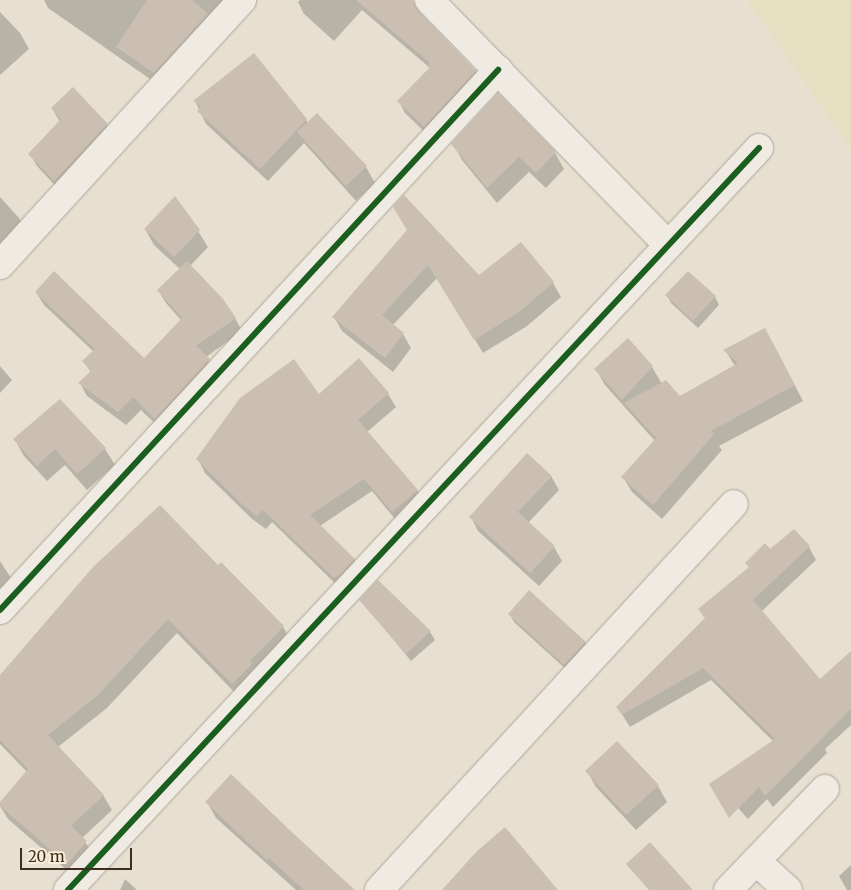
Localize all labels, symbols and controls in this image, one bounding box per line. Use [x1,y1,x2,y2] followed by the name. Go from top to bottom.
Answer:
[22,838,135,870] scale bar
[28,847,65,866] text: 20 m

